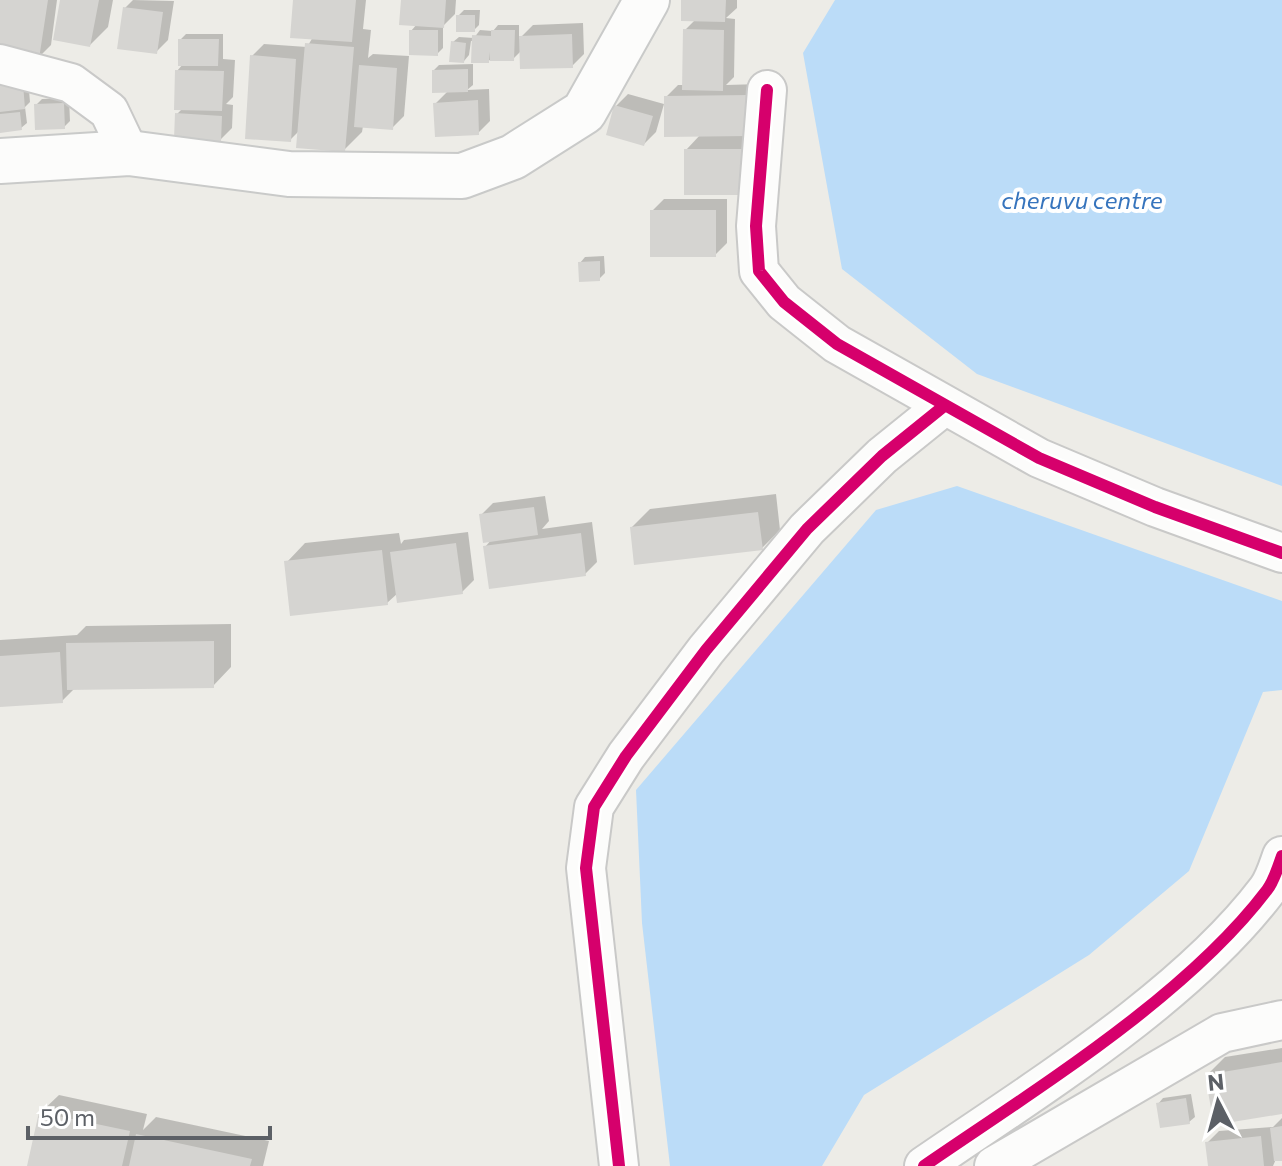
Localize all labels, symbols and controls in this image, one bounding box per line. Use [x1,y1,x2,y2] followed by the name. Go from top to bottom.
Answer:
[1001,185,1163,214] water label: cheruvu centre
[1178,1062,1258,1142] north arrow
[1206,1067,1225,1096] text: N
[28,1090,270,1140] scale bar
[40,1102,95,1131] text: 50 m

